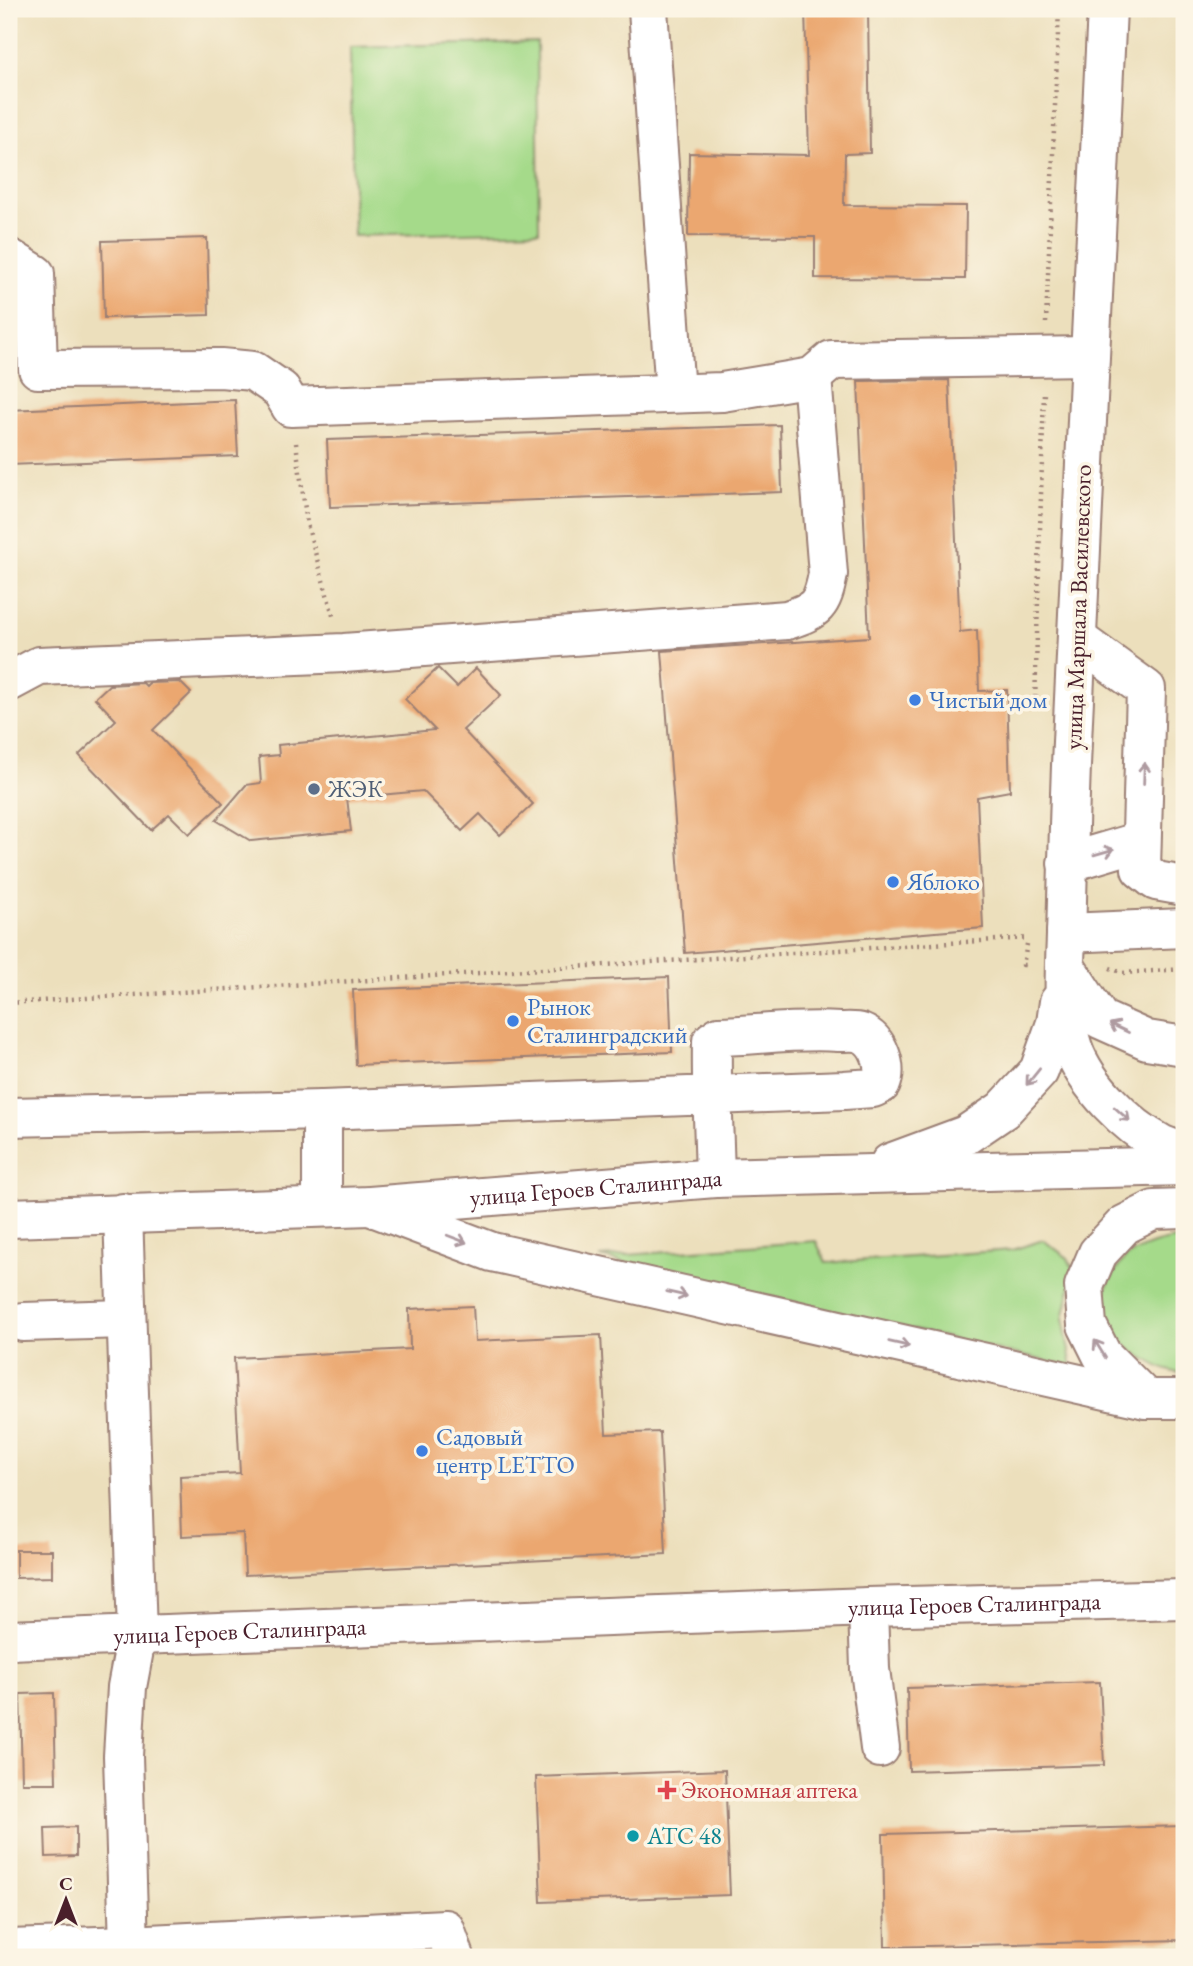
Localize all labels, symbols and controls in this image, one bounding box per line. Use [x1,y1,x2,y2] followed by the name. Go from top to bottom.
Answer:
[1057,464,1098,750] street label: улица Маршала Василевского
[929,684,1047,715] place label: Чистый дом
[907,692,923,708] marker: Чистый дом
[1137,761,1150,784] one-way arrow
[327,773,383,804] place label: ЖЭК
[306,781,322,797] marker: ЖЭК
[1093,844,1115,857] one-way arrow
[906,866,980,897] place label: Яблоко
[885,874,901,890] marker: Яблоко
[527,991,688,1050] place label: Рынок Сталинградский
[505,1013,521,1029] marker: Рынок Сталинградский
[1109,1021,1130,1034] one-way arrow
[1025,1067,1040,1085] one-way arrow
[1113,1106,1131,1122] one-way arrow
[469,1162,723,1213] street label: улица Героев Сталинграда
[445,1233,467,1246] one-way arrow
[665,1288,688,1301] one-way arrow
[887,1337,910,1351] one-way arrow
[1093,1340,1108,1359] one-way arrow
[436,1421,575,1480] place label: Садовый центр LETTO
[414,1443,430,1459] marker: Садовый центр LETTO
[847,1585,1102,1623] street label: улица Героев Сталинграда
[113,1610,367,1651] street label: улица Героев Сталинграда
[681,1774,858,1805] place label: Экономная аптека
[659,1782,675,1798] marker: Экономная аптека
[646,1820,722,1851] place label: АТС 48
[625,1828,641,1844] marker: АТС 48
[32,1864,102,1934] north arrow
[59,1871,73,1896] text: С

